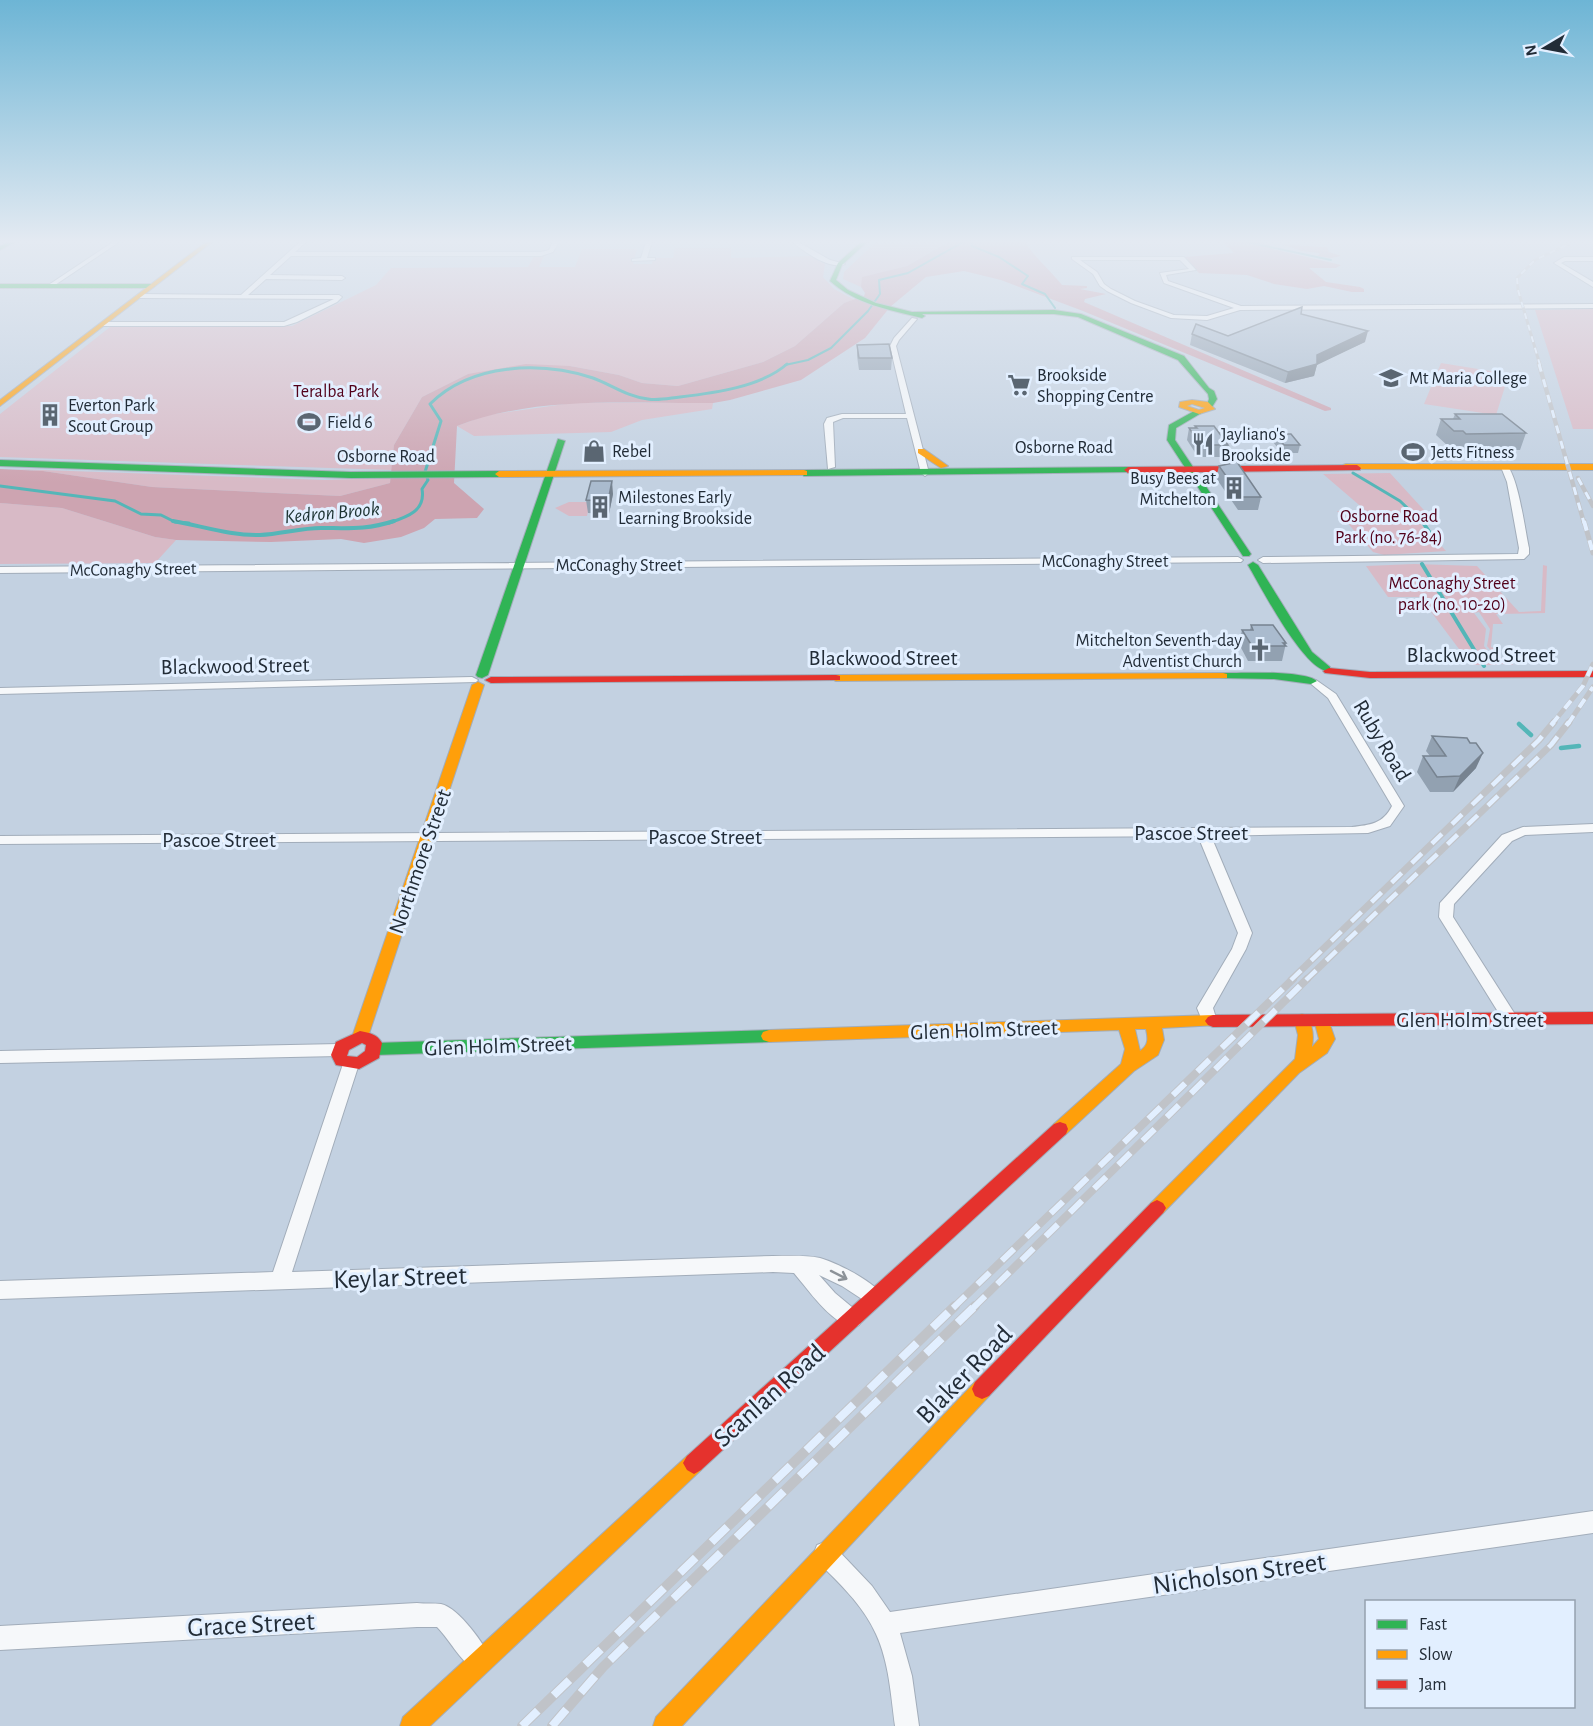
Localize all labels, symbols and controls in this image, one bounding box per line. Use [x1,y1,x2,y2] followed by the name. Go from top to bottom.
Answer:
[1515,18,1575,78] north arrow
[1522,44,1540,57] text: N
[1378,365,1404,391] school or university icon: Mt Maria College
[1037,367,1154,406] place label: Brookside Shopping Centre
[1409,370,1527,388] place label: Mt Maria College
[1006,372,1032,398] supermarket icon: Brookside Shopping Centre
[293,383,380,401] park label: Teralba Park
[68,397,156,436] place label: Everton Park Scout Group
[37,402,63,428] building icon: Everton Park Scout Group
[296,409,322,435] sports icon: Field 6
[327,414,373,432] place label: Field 6
[1221,426,1291,465] place label: Jayliano's Brookside
[1190,431,1216,457] restaurant icon: Jayliano's Brookside
[581,438,607,464] shop icon: Rebel
[1015,439,1113,457] street label: Osborne Road
[1400,439,1426,465] sports icon: Jetts Fitness
[612,443,652,461] place label: Rebel
[1431,444,1514,462] place label: Jetts Fitness
[337,448,435,466] street label: Osborne Road
[1130,470,1216,509] place label: Busy Bees at Mitchelton
[1221,475,1247,501] building icon: Busy Bees at Mitchelton
[618,489,752,528] place label: Milestones Early Learning Brookside
[587,494,613,520] building icon: Milestones Early Learning Brookside
[284,499,381,527] water label: Kedron Brook
[1335,508,1443,547] park label: Osborne Road Park (no. 76-84)
[1042,553,1169,571] street label: McConaghy Street
[556,557,683,575] street label: McConaghy Street
[69,560,197,580] street label: McConaghy Street
[1389,575,1516,614] park label: McConaghy Street park (no. 10-20)
[1075,632,1242,671] place label: Mitchelton Seventh-day Adventist Church
[1247,637,1273,663] church icon: Mitchelton Seventh-day Adventist Church
[1407,644,1555,666] street label: Blackwood Street
[809,647,957,669] street label: Blackwood Street
[160,654,310,678] street label: Blackwood Street
[1349,696,1415,785] street label: Ruby Road
[385,786,455,936] street label: Northmore Street
[1134,822,1248,844] street label: Pascoe Street
[648,826,762,848] street label: Pascoe Street
[162,829,276,851] street label: Pascoe Street
[1396,1009,1544,1031] street label: Glen Holm Street
[910,1016,1058,1044] street label: Glen Holm Street
[424,1032,572,1060] street label: Glen Holm Street
[333,1262,468,1294] street label: Keylar Street
[830,1269,847,1281] one-way arrow
[911,1320,1017,1429] street label: Blaker Road
[708,1339,830,1452] street label: Scanlan Road
[1151,1548,1328,1599] street label: Nicholson Street
[1365,1600,1575,1708] legend
[187,1608,316,1641] street label: Grace Street
[1419,1616,1447,1634] text: Fast
[1419,1646,1452,1664] text: Slow
[1419,1676,1447,1694] text: Jam

